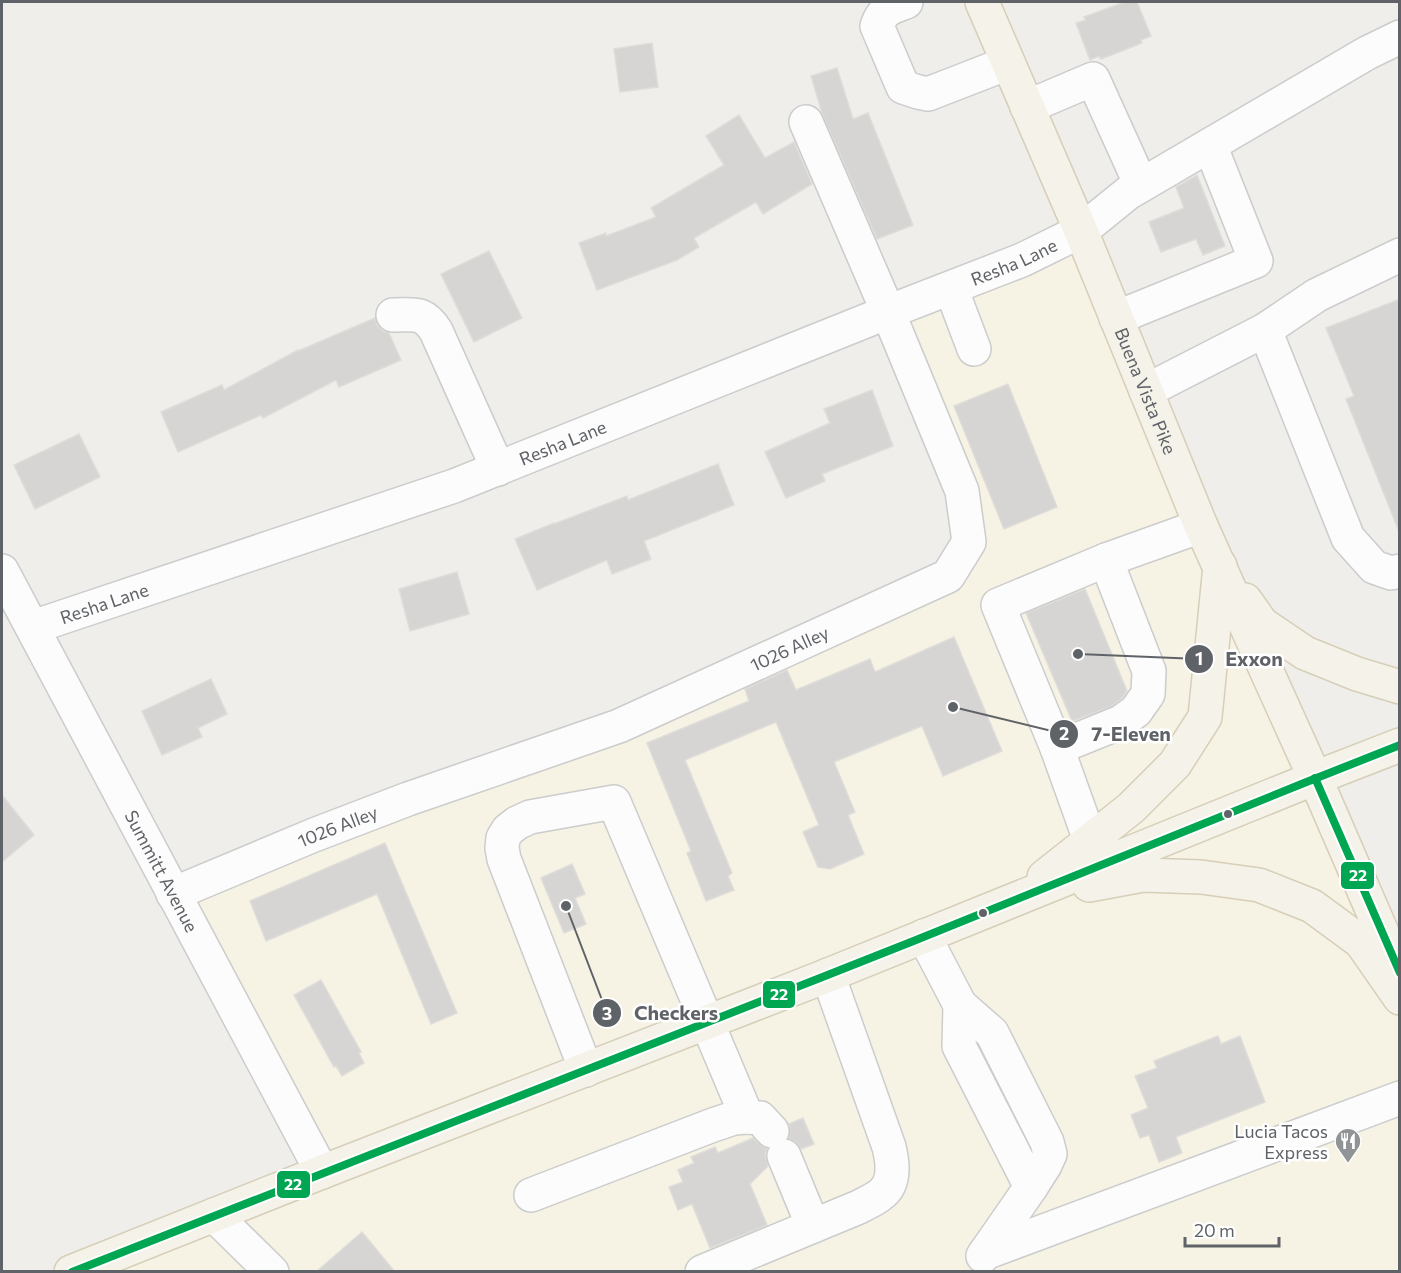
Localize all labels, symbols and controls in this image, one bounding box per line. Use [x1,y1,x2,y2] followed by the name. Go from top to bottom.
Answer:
[967,234,1061,290] street label: Resha Lane
[1110,324,1182,457] street label: Buena Vista Pike
[516,415,609,470] street label: Resha Lane
[57,578,151,628] street label: Resha Lane
[747,621,832,676] street label: 1026 Alley
[1184,640,1295,678] callout: Exxon
[1225,646,1283,670] text: Exxon
[1195,647,1203,669] text: 1
[1049,715,1183,753] callout: 7-Eleven
[1091,721,1171,745] text: 7-Eleven
[1059,722,1069,744] text: 2
[294,801,381,852] street label: 1026 Alley
[120,806,203,936] street label: Summitt Avenue
[1222,808,1234,820] unlabelled marker
[1340,861,1375,890] line badge: 22
[1349,865,1367,884] text: 22
[977,907,989,919] unlabelled marker
[762,980,796,1009] line badge: 22
[770,984,788,1003] text: 22
[592,994,730,1032] callout: Checkers
[634,1000,718,1024] text: Checkers
[602,1002,612,1024] text: 3
[1234,1120,1328,1163] place label: Lucia Tacos Express
[1333,1126,1363,1164] restaurant icon: Lucia Tacos Express
[276,1170,311,1199] line badge: 22
[284,1174,302,1193] text: 22
[1185,1210,1280,1248] scale bar
[1194,1219,1235,1241] text: 20 m

